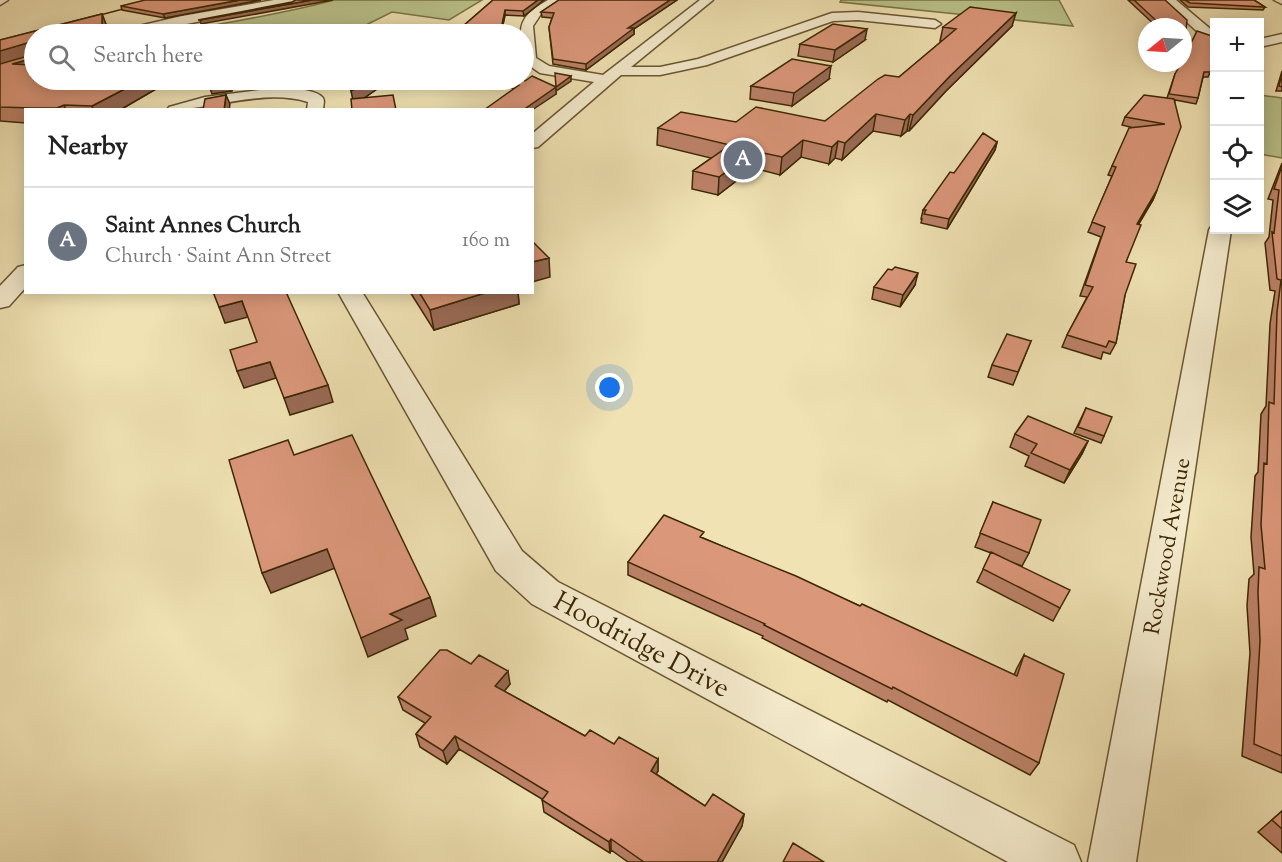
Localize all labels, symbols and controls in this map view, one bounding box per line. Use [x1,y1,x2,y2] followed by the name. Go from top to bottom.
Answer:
[1138,18,1192,72] north arrow
[1210,18,1264,234] map controls
[1210,18,1264,72] button: +
[24,24,534,90] search box
[45,41,78,74] icon: search
[93,41,203,73] text: Search here
[1210,72,1264,126] button: −
[1210,126,1264,180] button: locate
[48,129,128,166] text: Nearby
[724,138,762,182] pin: A
[1210,180,1264,234] button: layers
[105,211,301,243] text: Saint Annes Church
[59,227,76,256] text: A
[462,227,510,256] text: 160 m
[105,243,331,272] text: Church · Saint Ann Street
[595,373,624,402] your location
[1138,456,1200,637] street label: Rockwood Avenue
[546,583,736,709] street label: Hoodridge Drive

